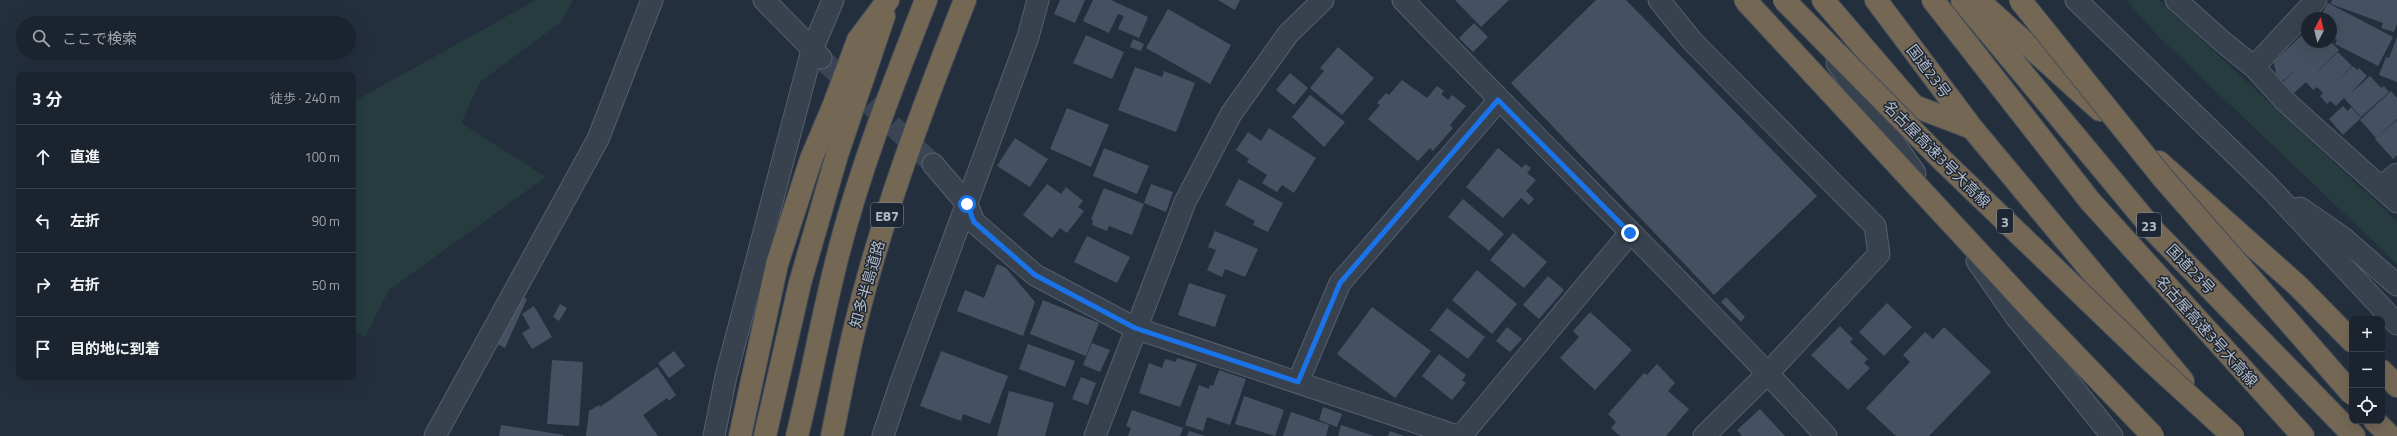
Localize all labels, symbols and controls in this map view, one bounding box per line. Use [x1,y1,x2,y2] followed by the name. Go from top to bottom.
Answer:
[2301,12,2337,48] north arrow
[16,16,356,60] search box
[30,27,52,49] icon: search
[62,27,137,50] text: ここで検索
[1901,39,1957,103] street label: 国道23号
[32,86,62,112] text: 3 分
[270,88,340,108] text: 徒歩 · 240 m
[1878,95,1996,213] street label: 名古屋高速3号大高線
[70,145,100,168] text: 直進
[32,146,54,168] icon: ahead
[304,147,340,167] text: 100 m
[958,195,976,213] route start
[871,203,903,227] road number: E87
[70,209,100,232] text: 左折
[1997,209,2013,233] road number: 3
[32,210,54,232] icon: left
[312,211,340,231] text: 90 m
[2137,213,2161,237] road number: 23
[1621,224,1639,242] route end
[844,238,890,330] street label: 知多半島道路
[2161,239,2221,299] street label: 国道23号
[2150,270,2264,392] street label: 名古屋高速3号大高線
[70,273,100,296] text: 右折
[32,274,54,296] icon: right
[312,275,340,295] text: 50 m
[2349,316,2385,424] map controls
[2349,316,2385,352] button: +
[70,337,160,360] text: 目的地に到着
[32,338,54,360] icon: arrive
[2349,352,2385,388] button: −
[2349,388,2385,424] button: locate

